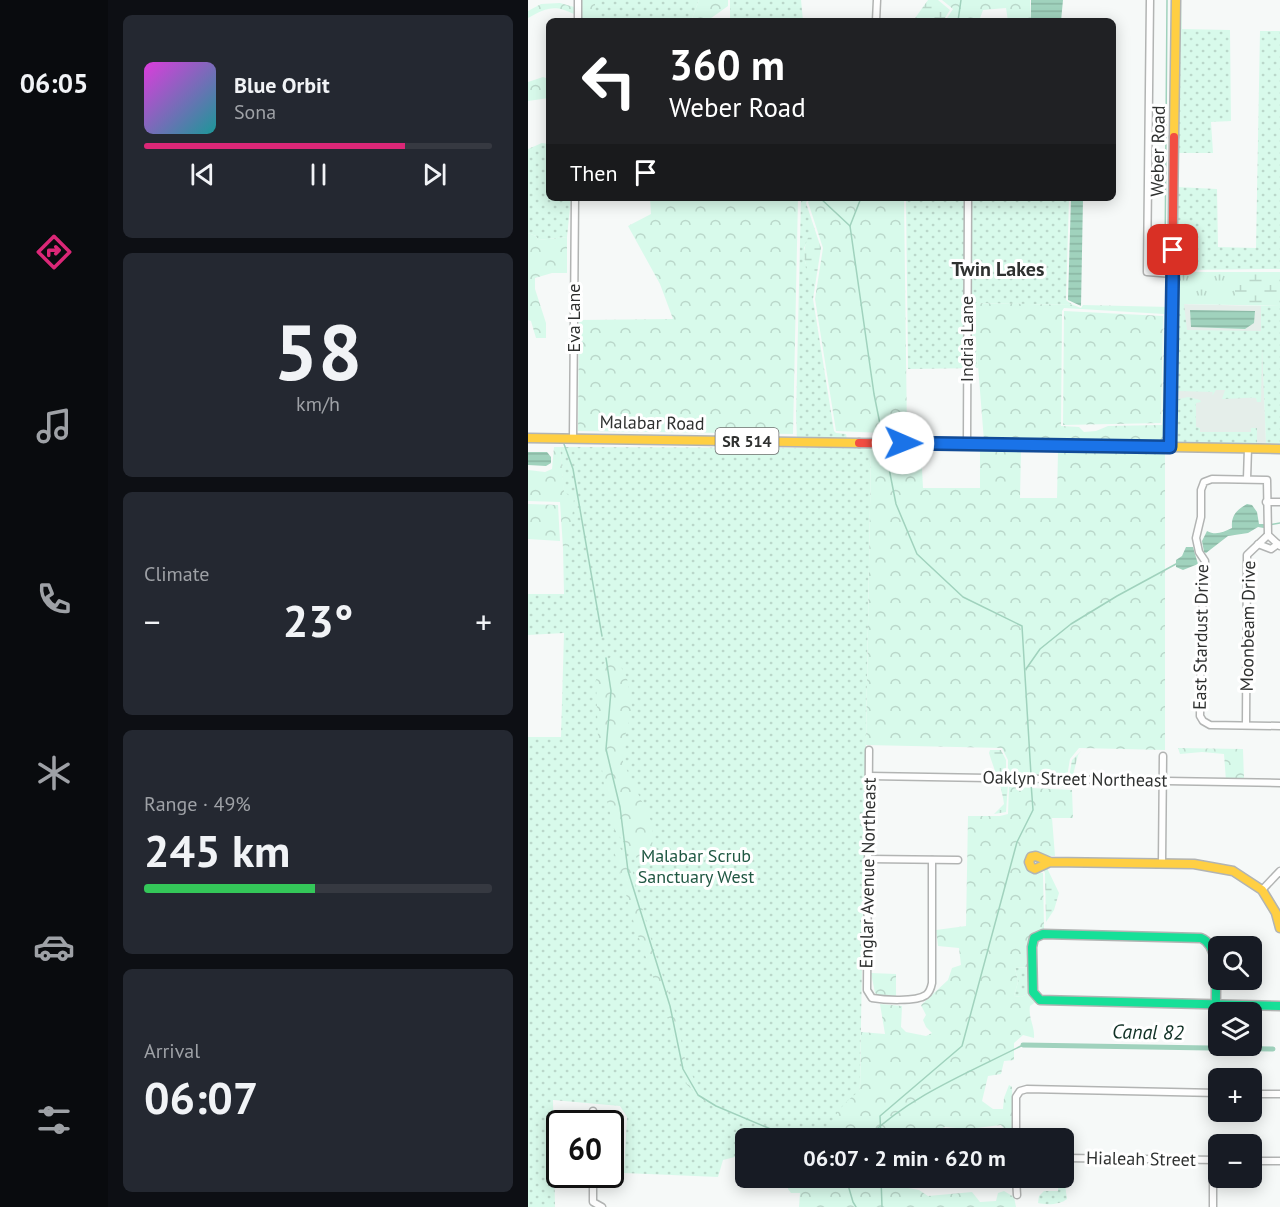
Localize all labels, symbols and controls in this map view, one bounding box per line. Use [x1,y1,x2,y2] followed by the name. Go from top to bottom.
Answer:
[669,37,785,92] text: 360 m
[570,42,648,120] icon: left
[20,66,88,100] text: 06:05
[234,71,330,99] text: Blue Orbit
[669,90,806,124] text: Weber Road
[234,99,276,125] text: Sona
[1145,105,1170,197] street label: Weber Road
[629,156,662,189] icon: arrive
[186,158,219,191] icon: previous
[302,158,335,191] icon: pause
[418,158,451,191] icon: next
[570,159,617,187] text: Then
[1147,224,1198,275] pin
[33,231,75,273] icon: directions
[1156,233,1189,266] icon: arrive
[952,256,1044,282] district label: Twin Lakes
[562,284,585,352] street label: Eva Lane
[955,296,978,382] street label: Indria Lane
[274,301,362,402] text: 58
[296,391,340,417] text: km/h
[33,405,75,447] icon: music
[599,410,705,435] street label: Malabar Road
[871,411,935,475] position arrow
[716,428,778,454] road number: SR 514
[1235,560,1260,692] street label: Moonbeam Drive
[144,561,210,587] text: Climate
[1188,564,1213,710] street label: East Stardust Drive
[33,578,75,620] icon: phone
[283,591,353,649] text: 23°
[144,600,161,643] text: −
[475,600,492,643] text: +
[33,752,75,794] icon: climate
[982,765,1168,792] street label: Oaklyn Street Northeast
[854,777,881,969] street label: Englar Avenue Northeast
[144,791,251,817] text: Range · 49%
[144,821,290,879] text: 245 km
[638,844,754,888] park label: Malabar Scrub Sanctuary West
[33,926,75,968] icon: car
[1208,936,1262,1188] map controls
[1208,936,1262,990] button: search
[1208,1002,1262,1056] button: layers
[1112,1018,1185,1046] water label: Canal 82
[144,1038,200,1064] text: Arrival
[144,1068,258,1126] text: 06:07
[1208,1068,1262,1122] button: +
[33,1099,75,1141] icon: filters
[546,1110,624,1188] speed limit sign: 60
[1208,1134,1262,1188] button: −
[803,1144,1006,1172] text: 06:07 · 2 min · 620 m
[1086,1146,1196,1171] street label: Hialeah Street

